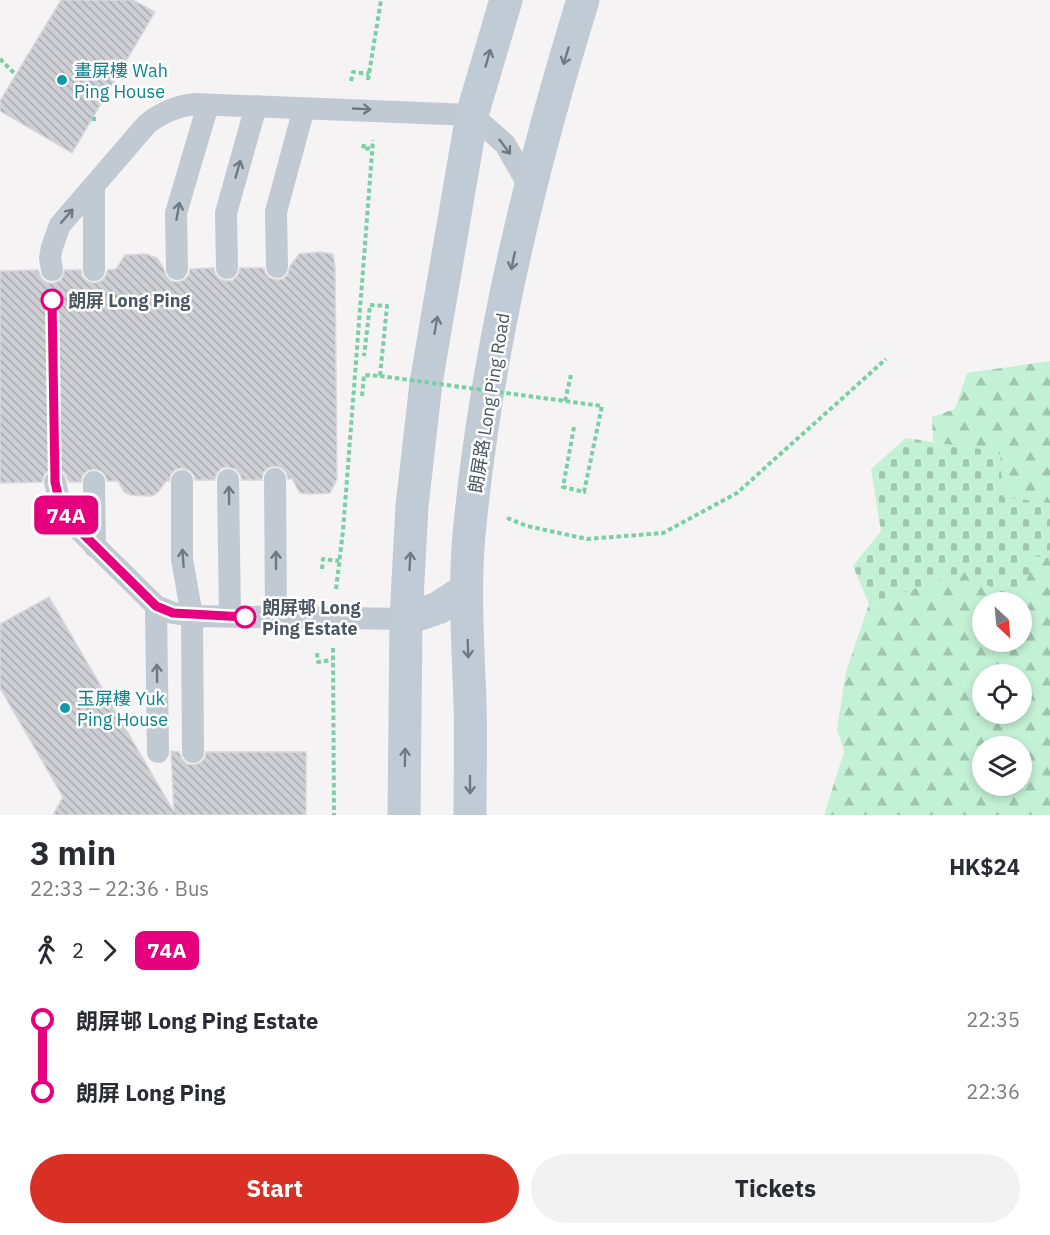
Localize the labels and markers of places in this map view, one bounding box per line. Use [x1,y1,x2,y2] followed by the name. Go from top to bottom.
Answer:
[74,59,168,103] place label: 畫屏樓 Wah Ping House
[55,73,69,87] marker: 畫屏樓 Wah Ping House
[41,289,63,311] marker: 朗屏 Long Ping
[68,289,190,312] place label: 朗屏 Long Ping
[262,596,360,640] place label: 朗屏邨 Long Ping Estate
[234,606,256,628] marker: 朗屏邨 Long Ping Estate
[77,687,168,731] place label: 玉屏樓 Yuk Ping House
[58,701,72,715] marker: 玉屏樓 Yuk Ping House

